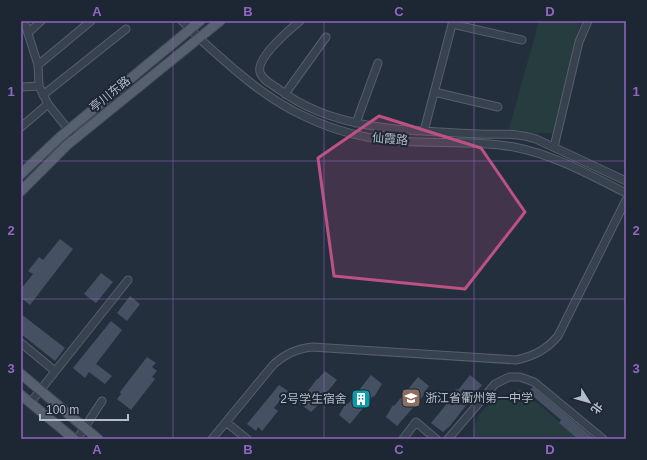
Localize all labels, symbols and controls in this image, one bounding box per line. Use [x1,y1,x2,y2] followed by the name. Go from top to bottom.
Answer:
[92,4,102,19] text: A
[243,4,253,19] text: B
[394,4,404,19] text: C
[545,4,555,19] text: D
[87,73,133,115] street label: 亭川东路
[7,84,15,99] text: 1
[632,84,640,99] text: 1
[371,130,409,148] street label: 仙霞路
[7,223,15,238] text: 2
[632,223,640,238] text: 2
[7,361,15,376] text: 3
[632,361,640,376] text: 3
[569,382,609,422] north arrow
[400,387,422,409] school or university icon: 浙江省衢州第一中学
[350,388,372,410] building icon: 2号学生宿舍
[425,391,533,405] place label: 浙江省衢州第一中学
[280,392,347,406] place label: 2号学生宿舍
[40,396,128,422] scale bar
[589,400,605,416] text: 北
[46,403,79,417] text: 100 m
[92,442,102,457] text: A
[243,442,253,457] text: B
[394,442,404,457] text: C
[545,442,555,457] text: D

